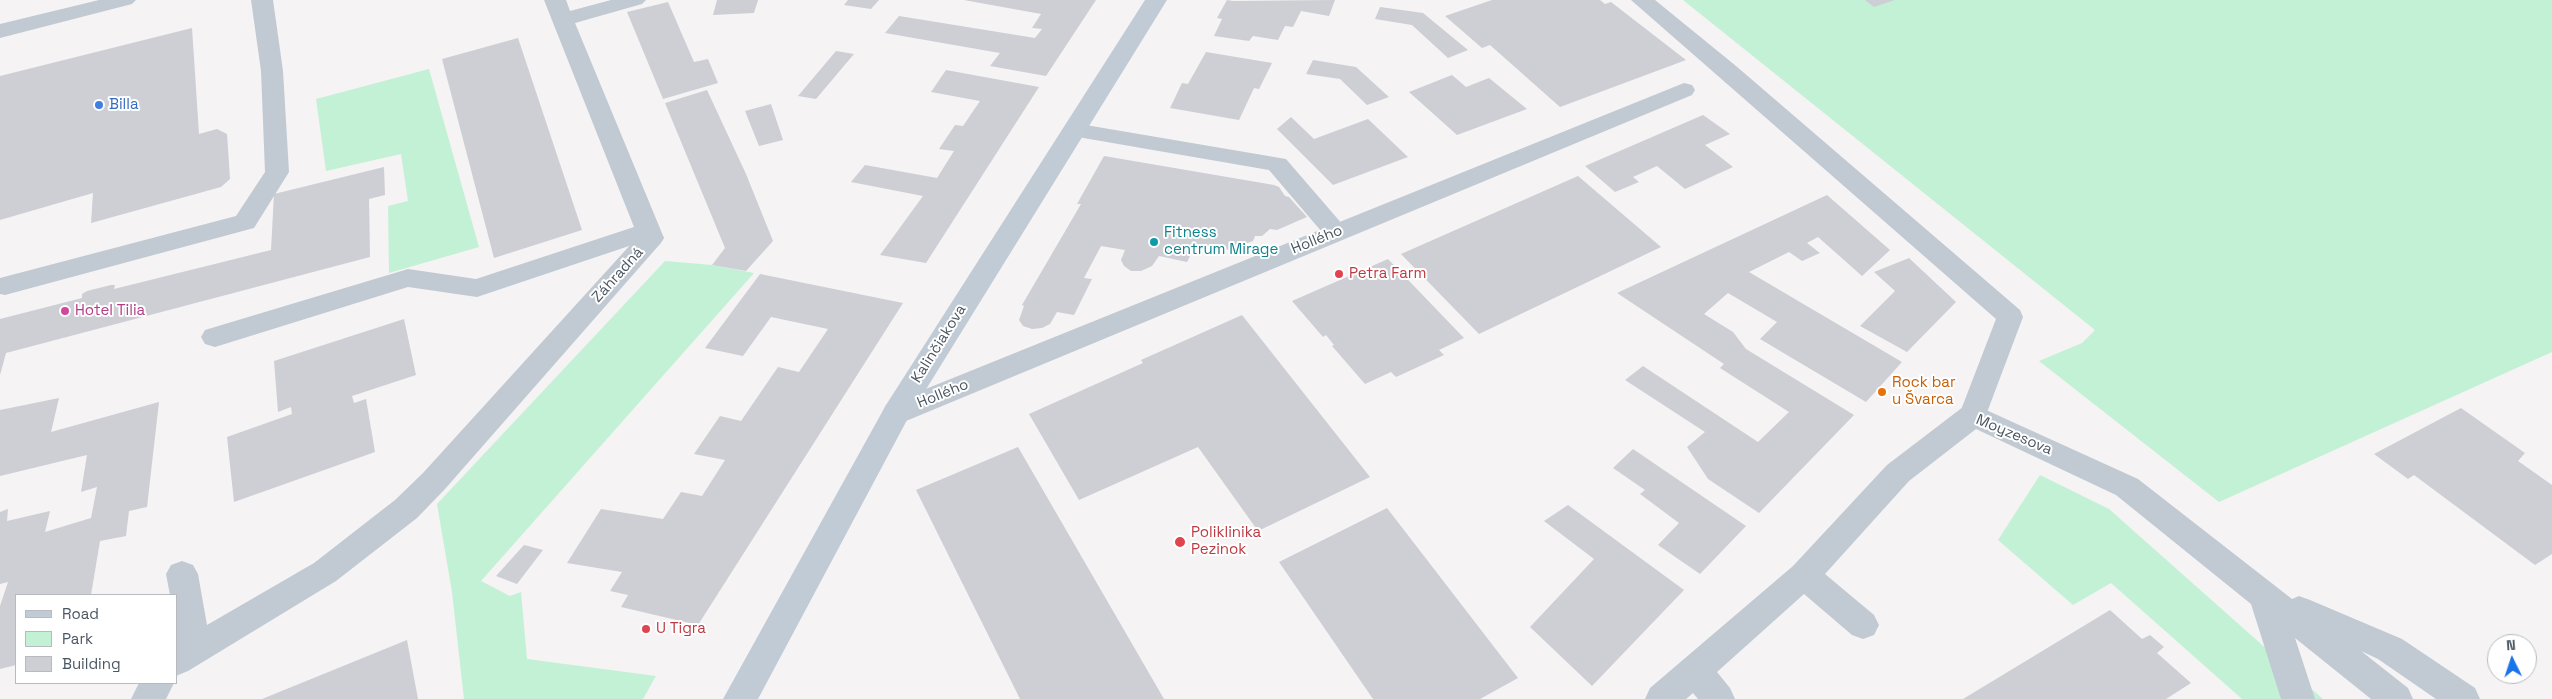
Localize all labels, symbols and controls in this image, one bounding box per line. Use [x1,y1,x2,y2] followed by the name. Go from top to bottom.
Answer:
[109,96,139,114] place label: Billa
[93,99,105,111] marker: Billa
[1289,222,1345,258] street label: Hollého
[1164,224,1278,259] place label: Fitness centrum Mirage
[1148,236,1160,248] marker: Fitness centrum Mirage
[589,244,647,306] street label: Záhradná
[1349,265,1426,283] place label: Petra Farm
[1333,268,1345,280] marker: Petra Farm
[75,302,145,320] place label: Hotel Tilia
[908,302,970,386] street label: Kalinčiakova
[59,305,71,317] marker: Hotel Tilia
[1892,374,1956,409] place label: Rock bar u Švarca
[915,376,971,412] street label: Hollého
[1876,386,1888,398] marker: Rock bar u Švarca
[1973,411,2055,459] street label: Moyzesova
[1191,524,1261,559] place label: Poliklinika Pezinok
[1173,535,1187,549] marker: Poliklinika Pezinok
[15,594,178,684] legend
[62,604,99,623] text: Road
[656,620,706,638] place label: U Tigra
[640,623,652,635] marker: U Tigra
[62,629,93,648] text: Park
[2487,634,2537,684] north arrow
[2506,636,2516,654] text: N
[62,654,121,673] text: Building

